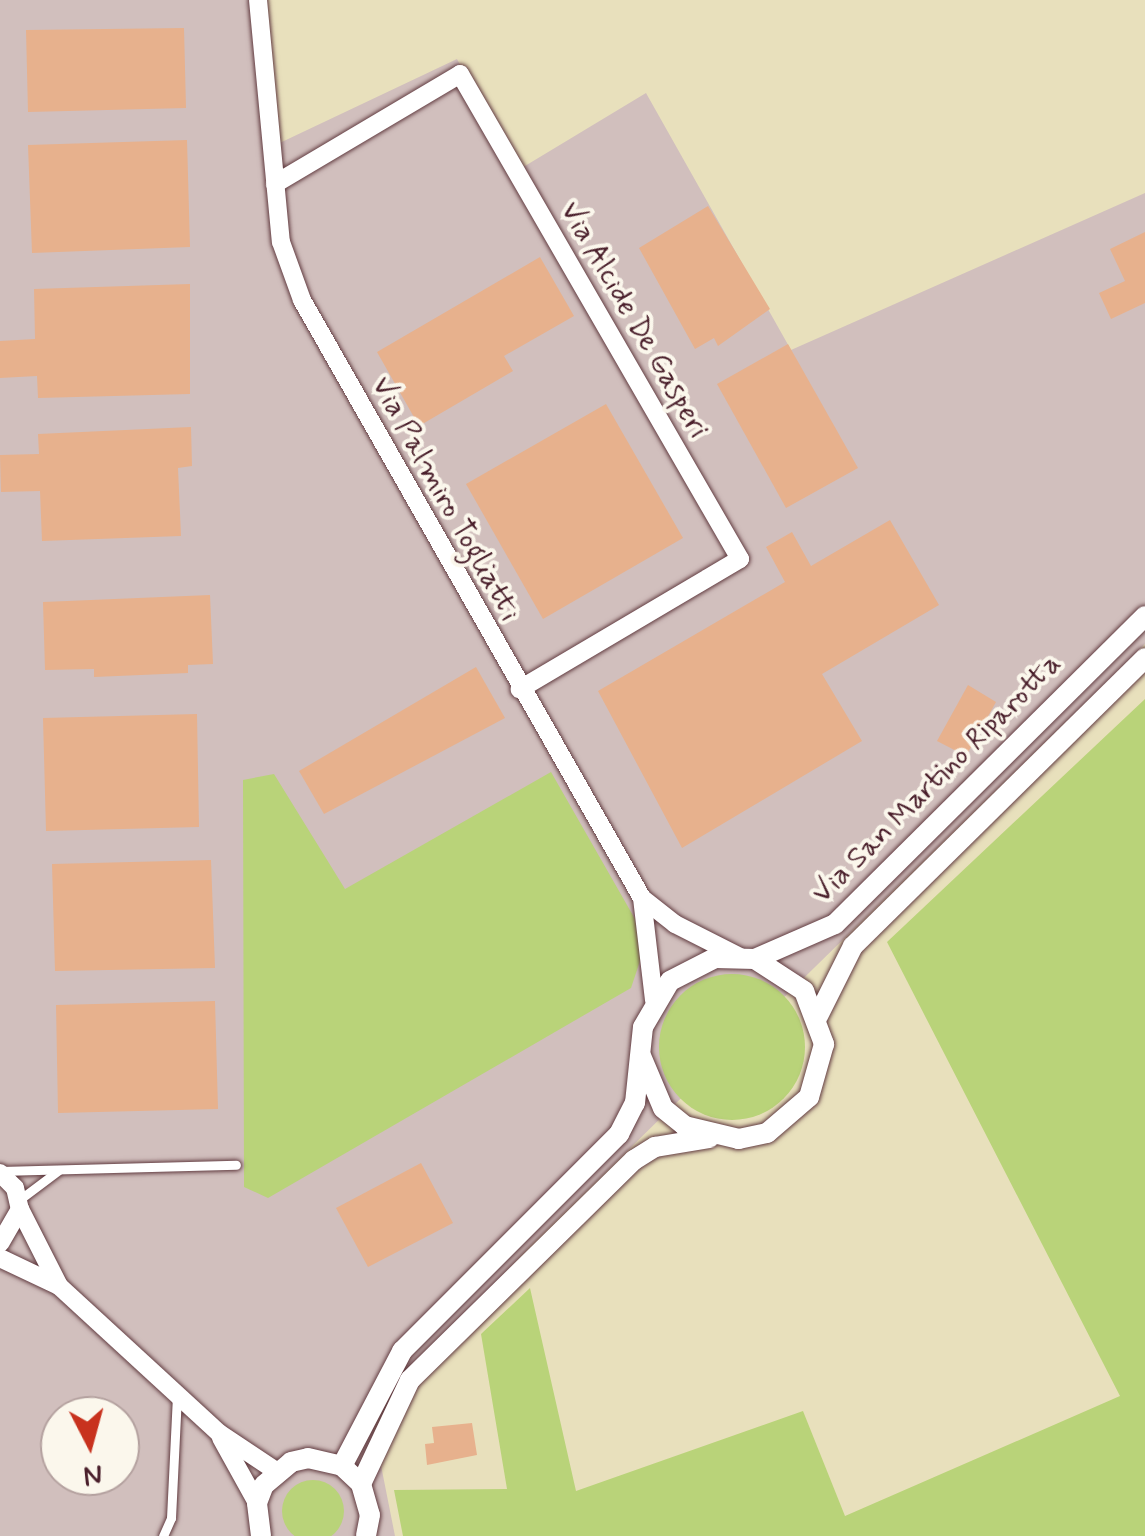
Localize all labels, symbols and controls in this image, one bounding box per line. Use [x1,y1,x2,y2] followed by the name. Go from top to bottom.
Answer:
[551,195,717,445] street label: Via Alcide De Gasperi
[364,372,526,626] street label: Via Palmiro Togliatti
[805,647,1069,911] street label: Via San Martino Riparotta
[40,1396,140,1496] north arrow
[82,1455,104,1494] text: N

